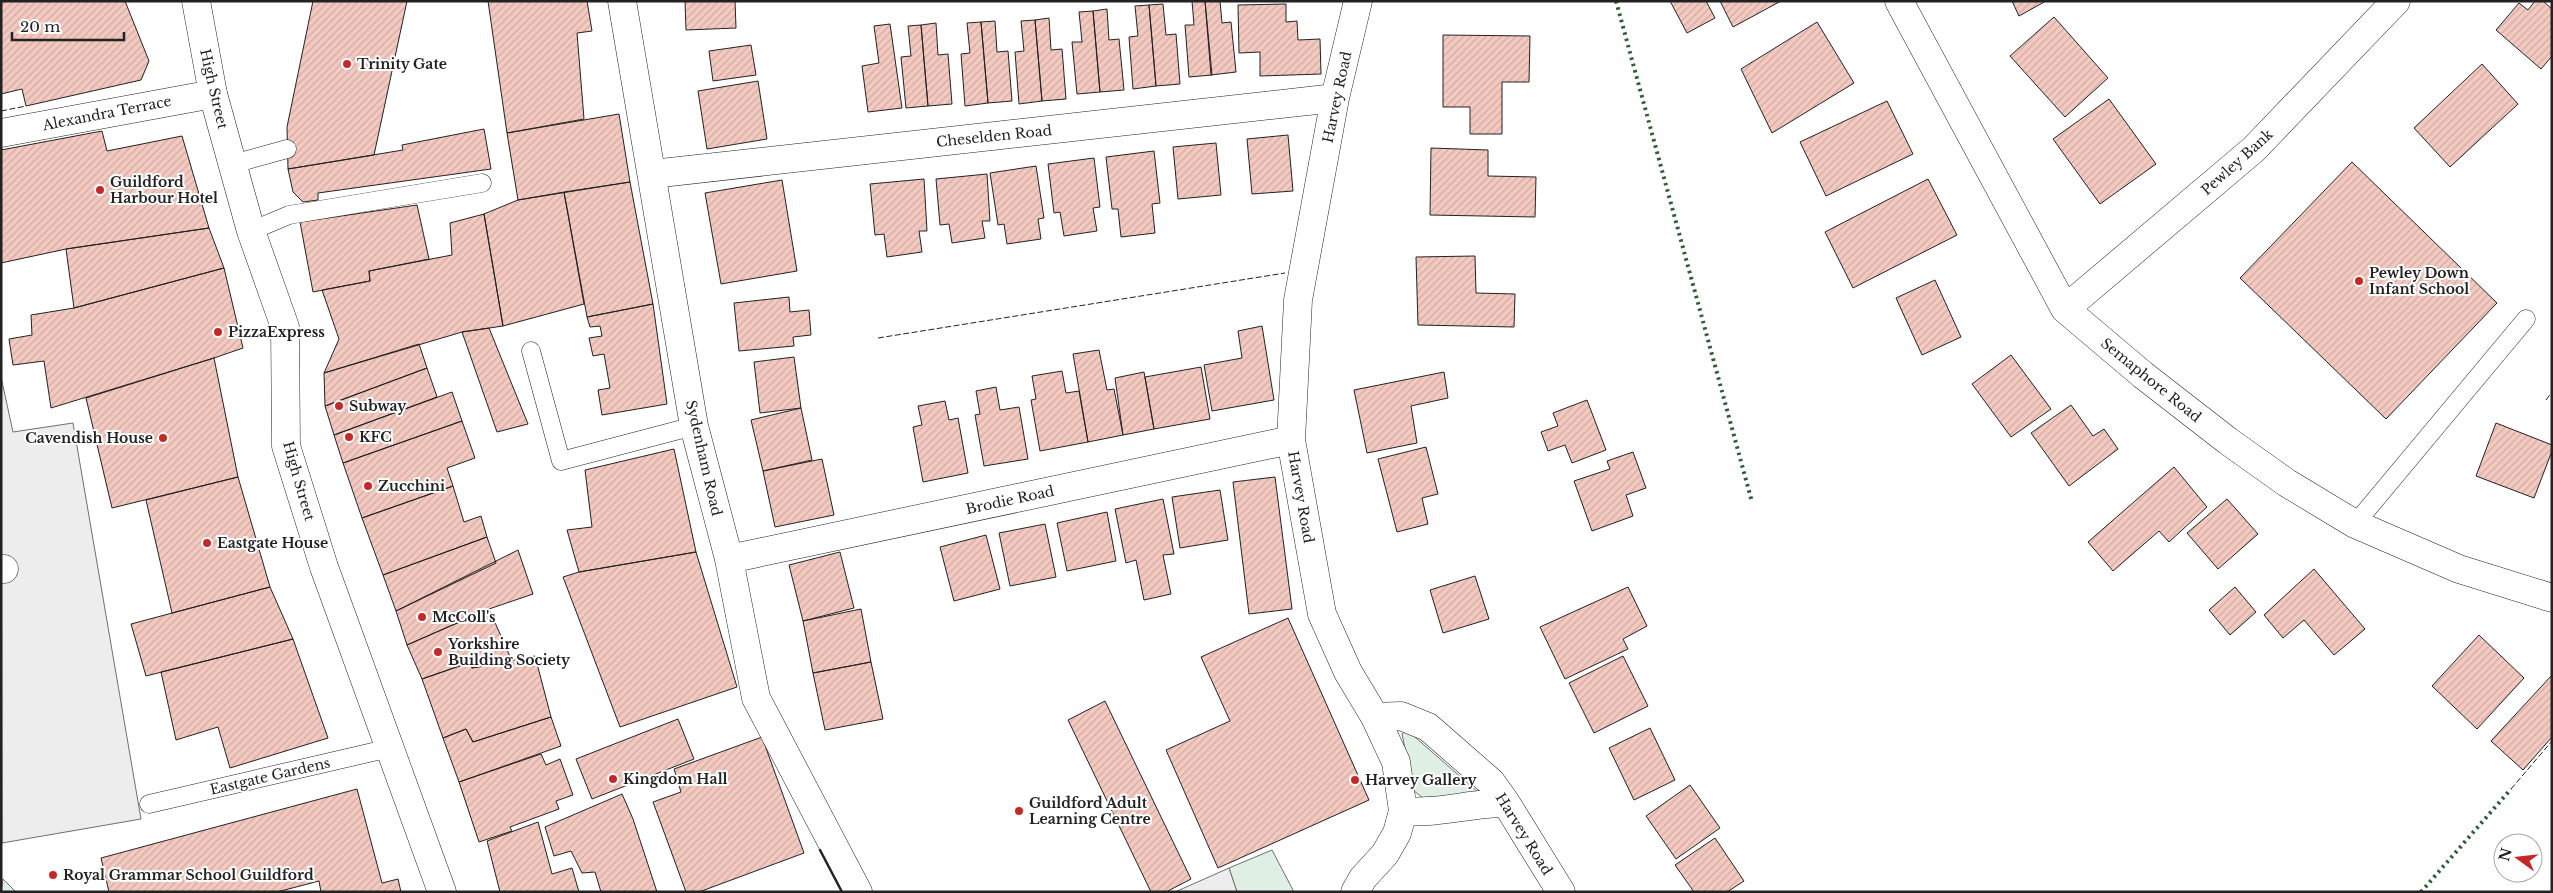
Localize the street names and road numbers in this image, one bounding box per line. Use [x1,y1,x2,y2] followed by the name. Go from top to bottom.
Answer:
[196,47,232,132] street label: High Street
[1319,49,1356,144] street label: Harvey Road
[40,92,173,135] street label: Alexandra Terrace
[935,121,1053,151] street label: Cheselden Road
[2197,125,2277,199] street label: Pewley Bank
[2097,334,2205,426] street label: Semaphore Road
[682,398,726,518] street label: Sydenham Road
[279,439,319,524] street label: High Street
[1284,450,1318,545] street label: Harvey Road
[964,482,1056,518] street label: Brodie Road
[208,753,332,799] street label: Eastgate Gardens
[1492,790,1557,879] street label: Harvey Road

